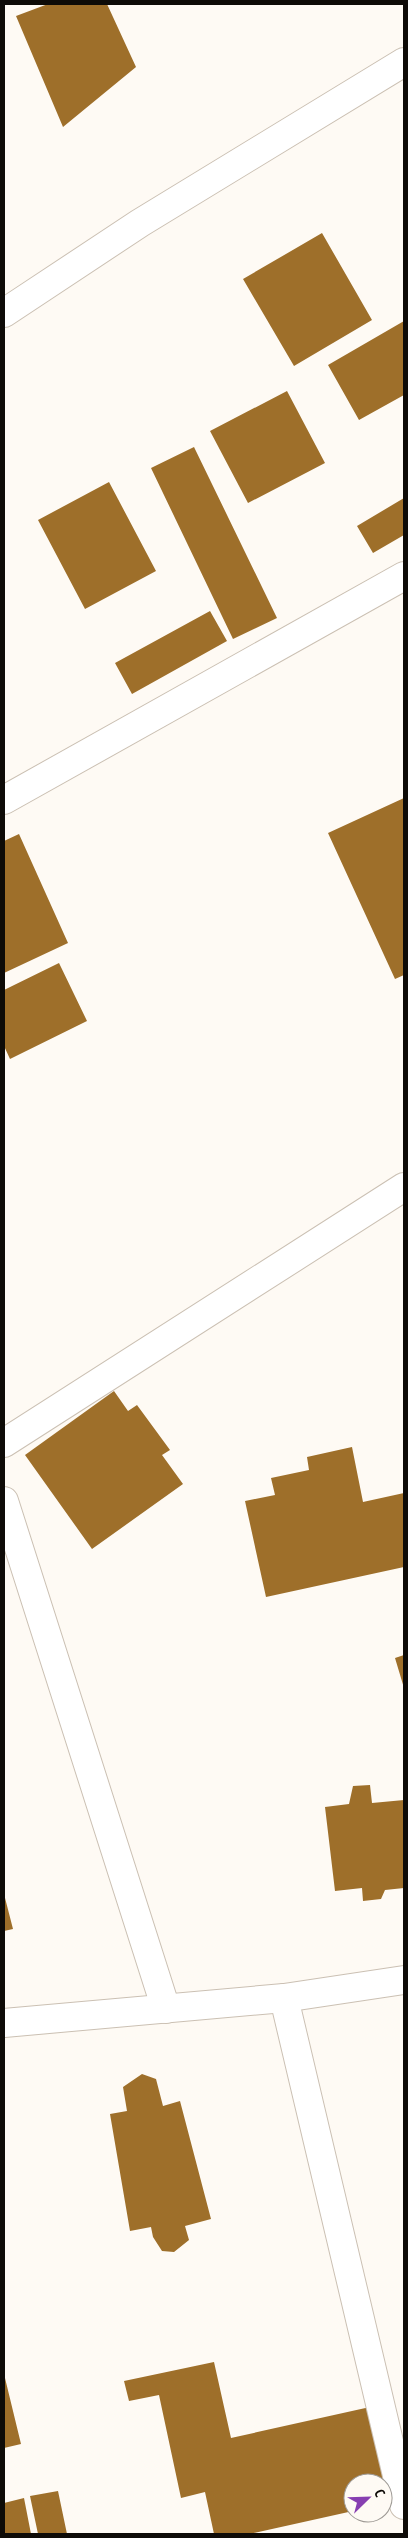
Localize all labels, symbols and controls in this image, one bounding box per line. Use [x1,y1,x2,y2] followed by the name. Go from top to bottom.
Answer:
[343,2473,393,2523] north arrow
[370,2486,390,2500] text: С

